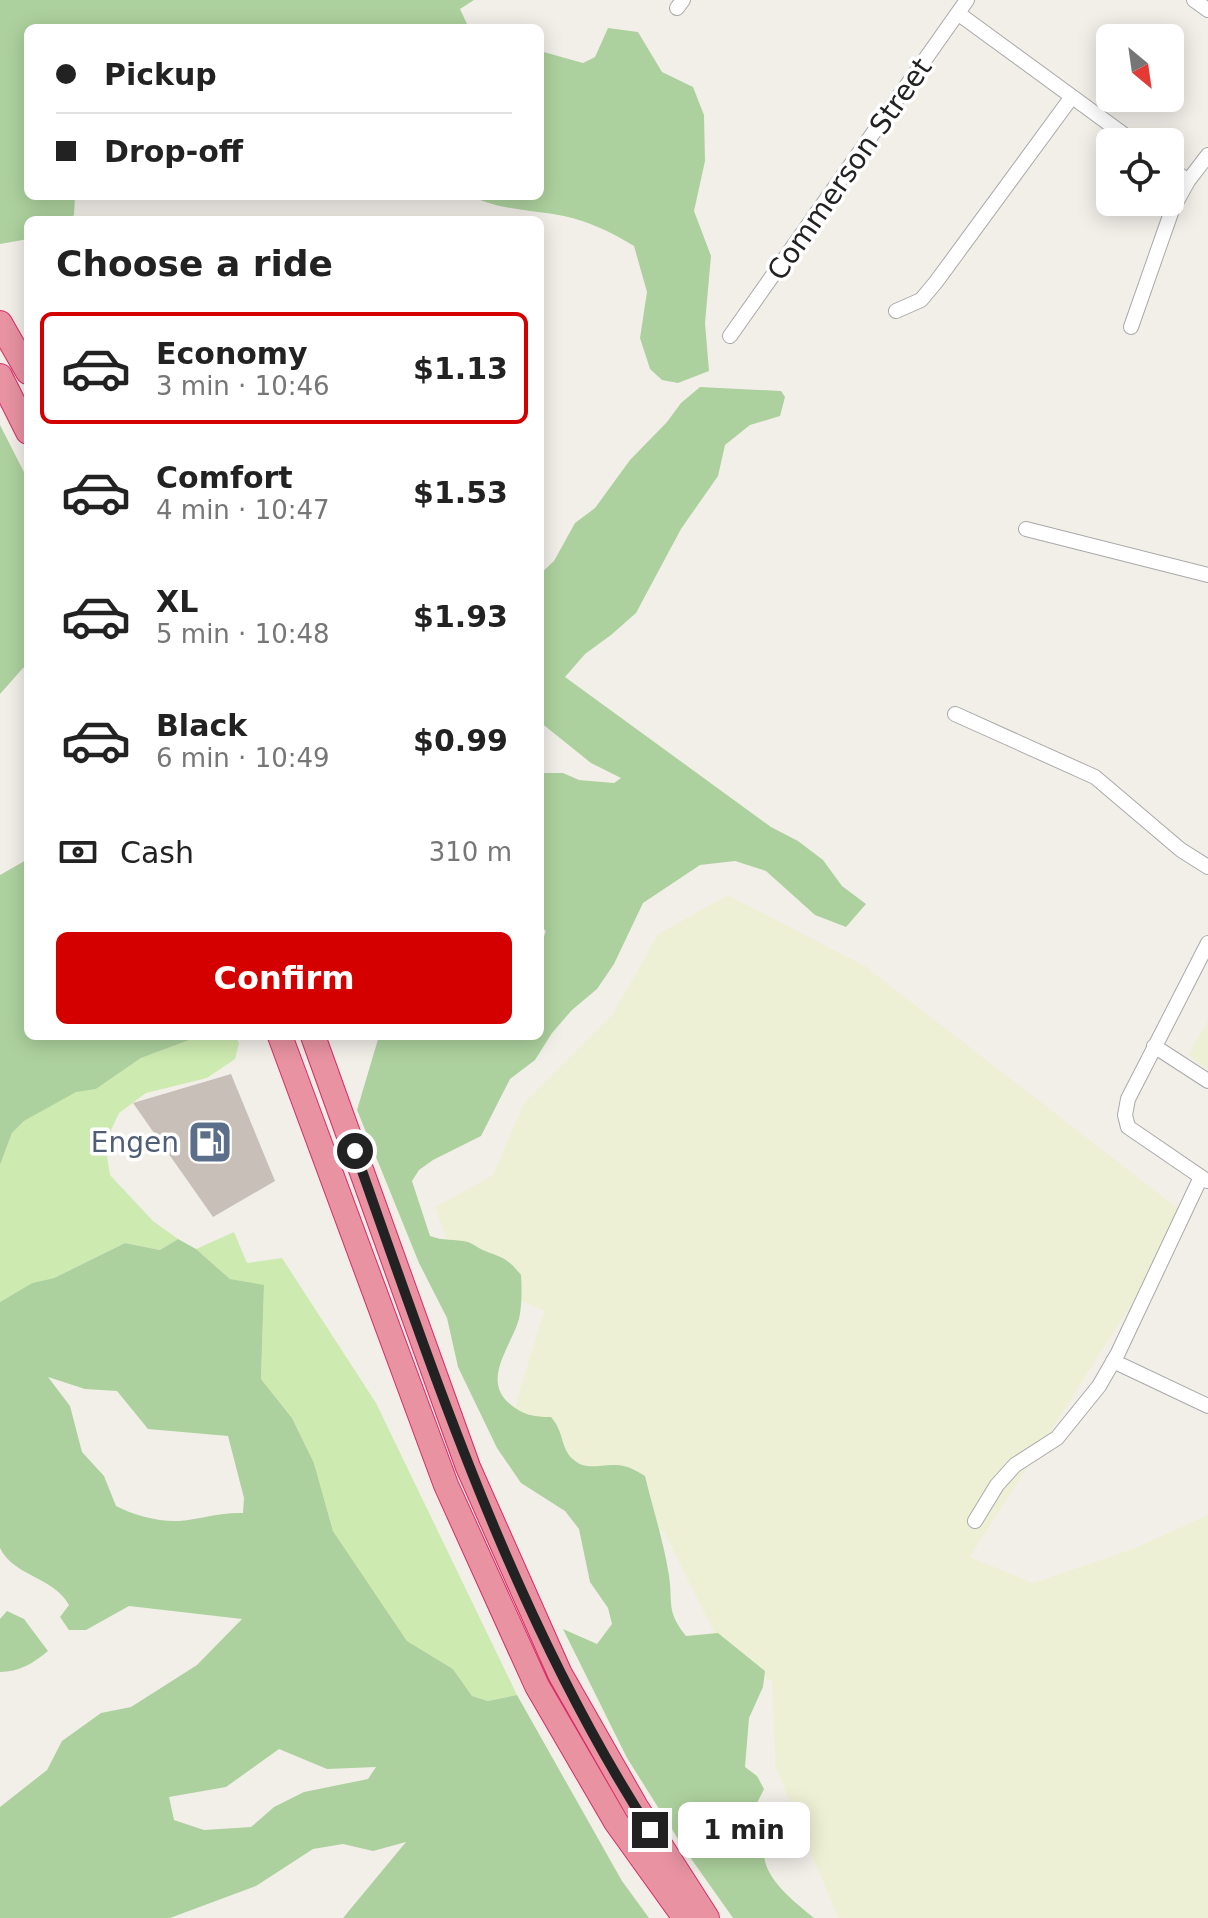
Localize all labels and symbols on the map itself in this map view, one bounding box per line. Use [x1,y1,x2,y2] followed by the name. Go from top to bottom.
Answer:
[1096,24,1184,112] north arrow
[760,52,938,287] street label: Commerson Street
[186,1118,234,1166] fuel station icon: Engen
[91,1126,179,1159] place label: Engen
[337,1133,373,1169] route start
[678,1802,810,1858] callout: 1 min
[632,1812,668,1848] route end

